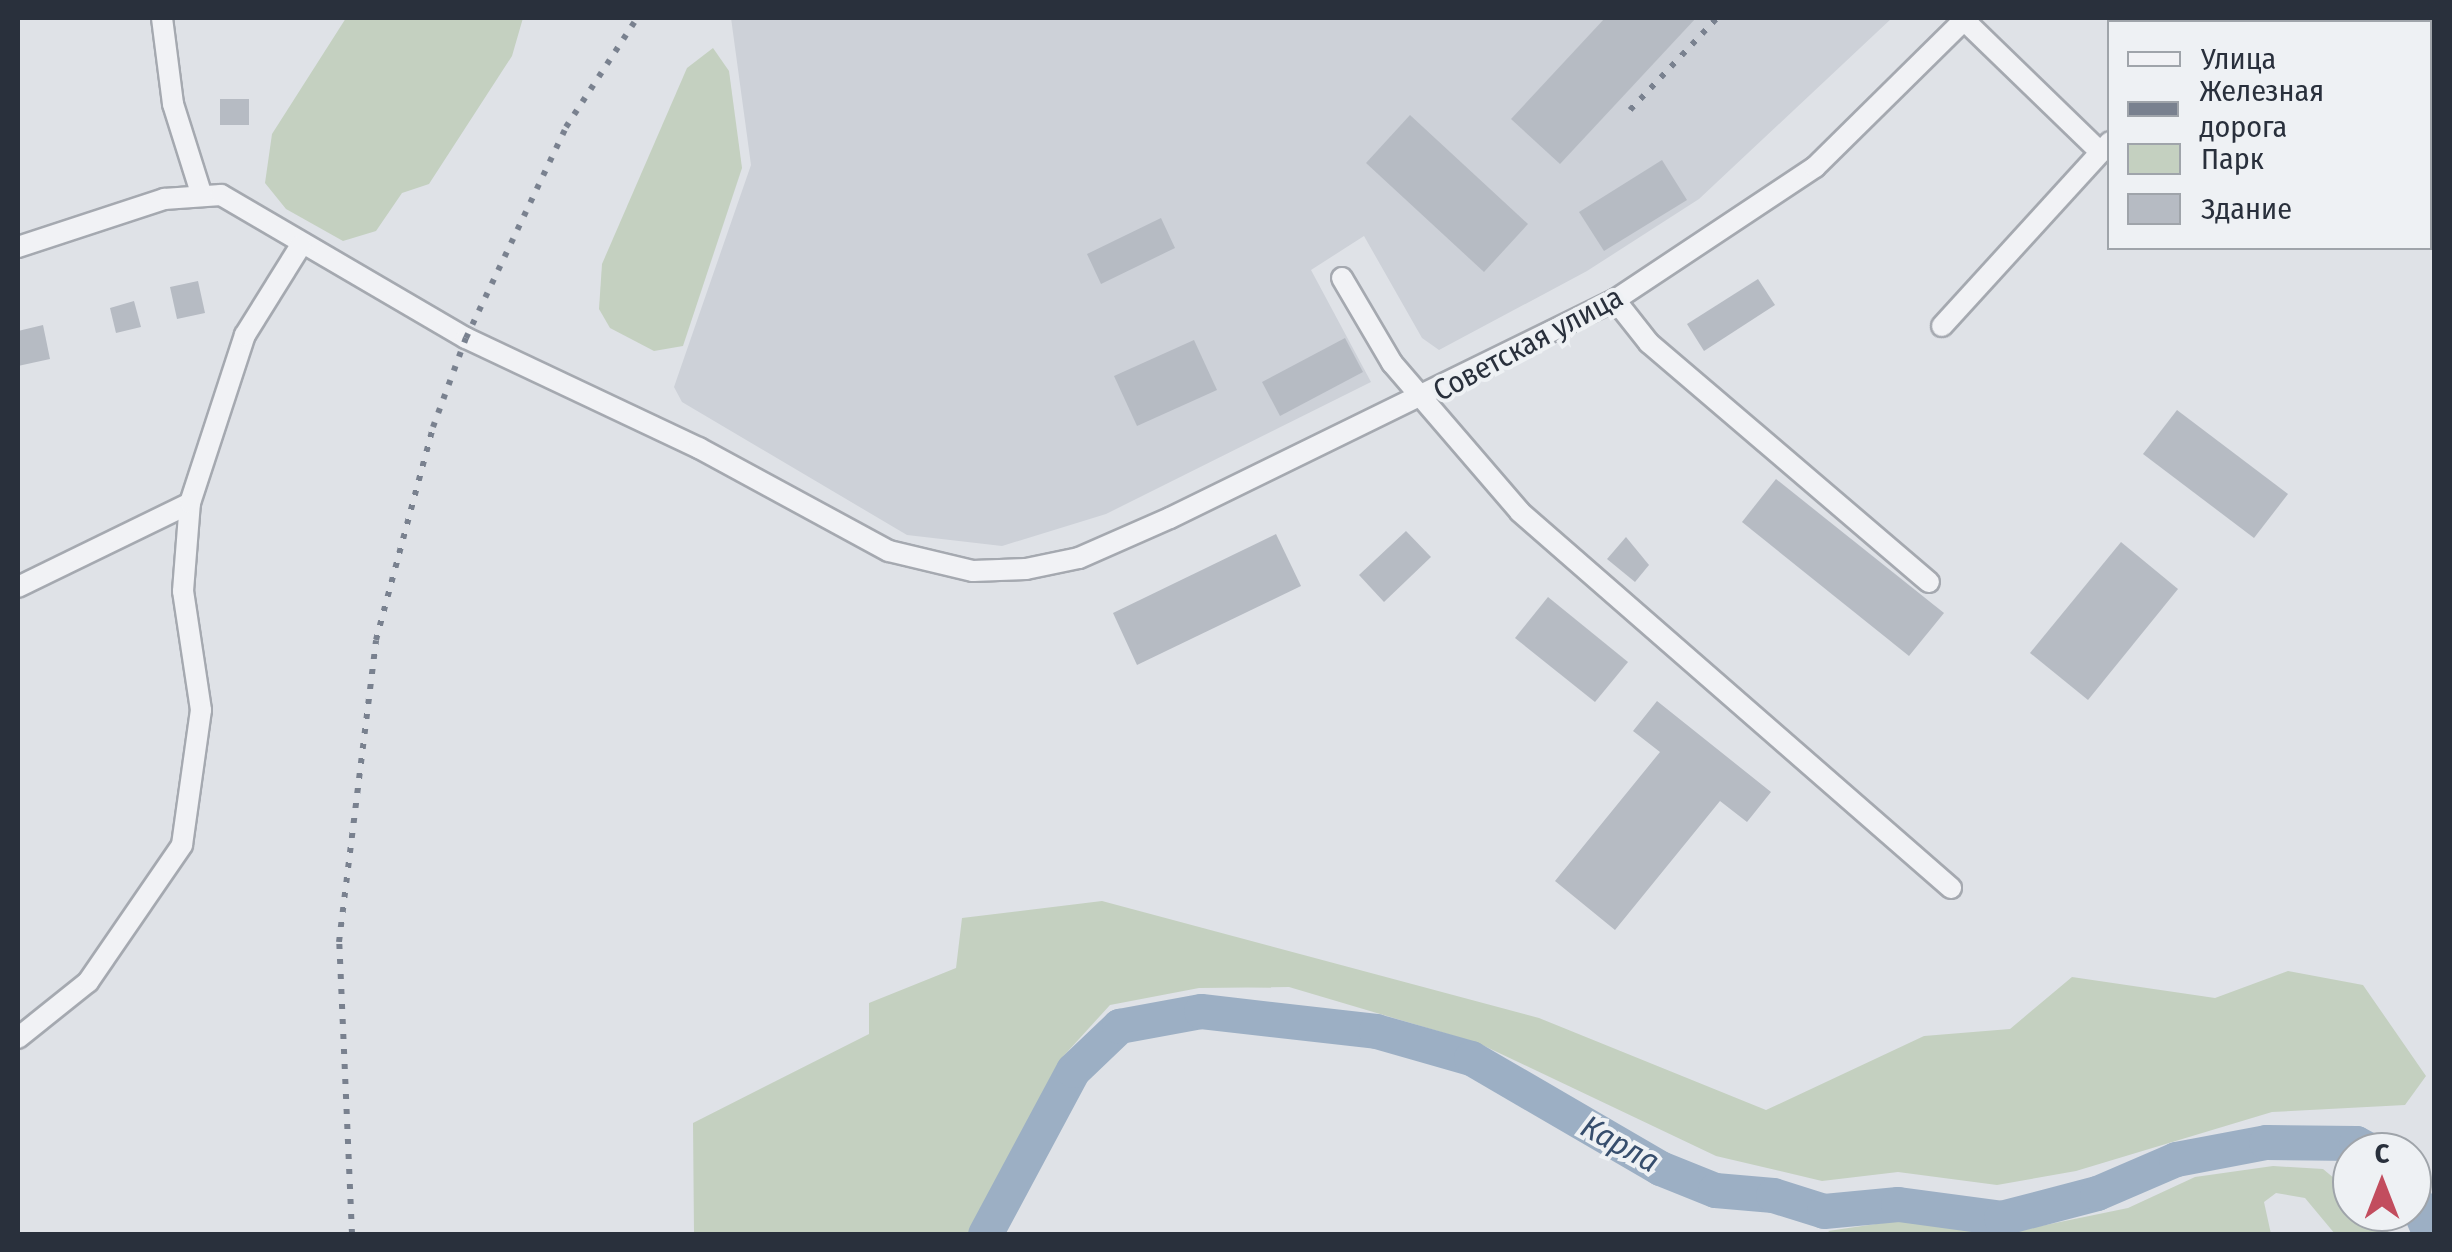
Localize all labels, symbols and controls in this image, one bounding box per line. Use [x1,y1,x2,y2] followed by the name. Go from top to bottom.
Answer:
[2107,20,2432,250] legend
[2201,41,2276,77] text: Улица
[2199,73,2324,145] text: Железная дорога
[2201,141,2264,177] text: Парк
[2201,191,2292,227] text: Здание
[1427,279,1629,409] street label: Советская улица
[1574,1107,1666,1181] water label: Карла
[2332,1132,2432,1232] north arrow
[2375,1137,2389,1170] text: С

